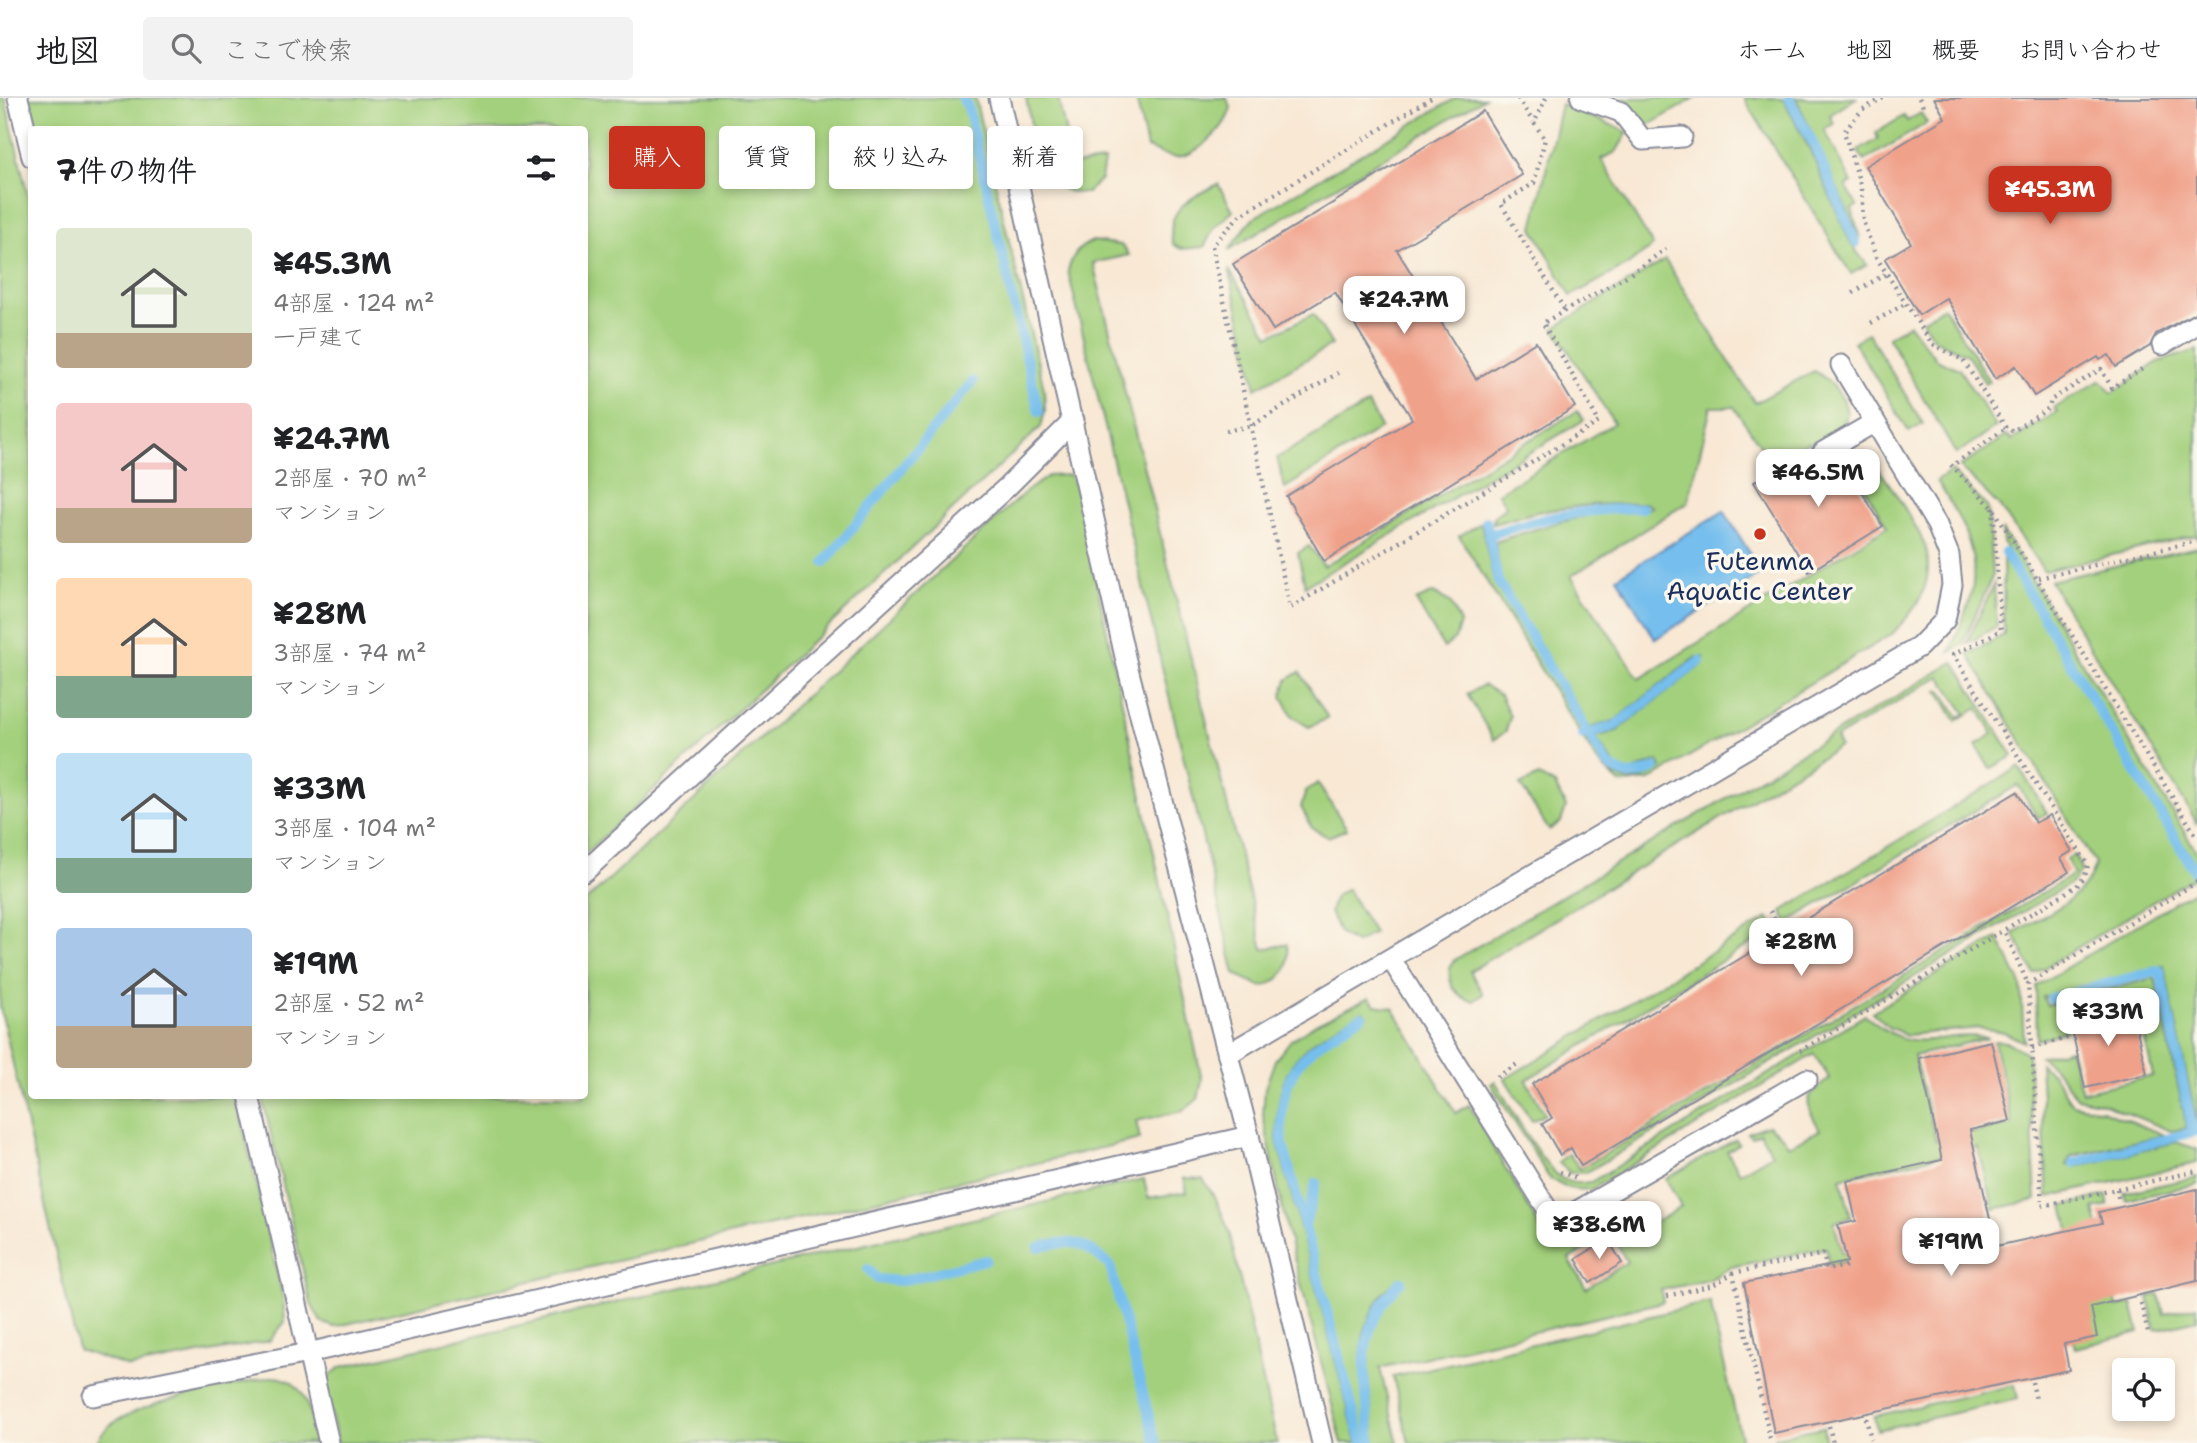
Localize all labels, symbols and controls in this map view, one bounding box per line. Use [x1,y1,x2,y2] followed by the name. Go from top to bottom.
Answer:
[143,17,633,80] search box
[35,28,101,73] text: 地図
[167,29,205,67] icon: search
[223,32,353,67] text: ここで検索
[1737,34,1808,66] text: ホーム
[1846,34,1894,66] text: 地図
[1932,34,1980,66] text: 概要
[2018,34,2162,66] text: お問い合わせ
[609,126,705,189] chip: 購入
[719,126,815,189] chip: 賃貸
[829,126,973,189] chip: 絞り込み
[987,126,1083,189] chip: 新着
[522,149,560,187] icon: filters
[56,150,197,191] text: 7件の物件
[1993,166,2107,226] pin: ¥45.3M
[2005,174,2095,204] text: ¥45.3M
[273,243,392,284] text: ¥45.3M
[112,256,196,340] icon: home
[1347,276,1461,336] pin: ¥24.7M
[1359,284,1449,314] text: ¥24.7M
[273,288,435,318] text: 4部屋 · 124 m²
[273,322,365,352] text: 一戸建て
[273,418,390,459] text: ¥24.7M
[112,431,196,515] icon: home
[1761,450,1875,509] pin: ¥46.5M
[1772,457,1864,487] text: ¥46.5M
[273,463,427,493] text: 2部屋 · 70 m²
[273,497,387,527] text: マンション
[1752,526,1768,542] marker: Futenma Aquatic Center
[1666,543,1854,608] place label: Futenma Aquatic Center
[273,593,367,634] text: ¥28M
[112,606,196,690] icon: home
[273,638,427,668] text: 3部屋 · 74 m²
[273,672,387,702] text: マンション
[273,768,366,809] text: ¥33M
[112,781,196,865] icon: home
[273,813,436,843] text: 3部屋 · 104 m²
[273,847,387,877] text: マンション
[1760,918,1842,978] pin: ¥28M
[1765,926,1837,956] text: ¥28M
[273,943,358,984] text: ¥19M
[112,956,196,1040] icon: home
[273,988,425,1018] text: 2部屋 · 52 m²
[2067,988,2149,1048] pin: ¥33M
[2072,996,2144,1026] text: ¥33M
[273,1022,387,1052] text: マンション
[1542,1202,1656,1261] pin: ¥38.6M
[1552,1209,1646,1239] text: ¥38.6M
[1910,1218,1992,1278] pin: ¥19M
[1918,1226,1984,1256] text: ¥19M
[2112,1358,2175,1421] map controls
[2112,1358,2175,1421] button: locate

